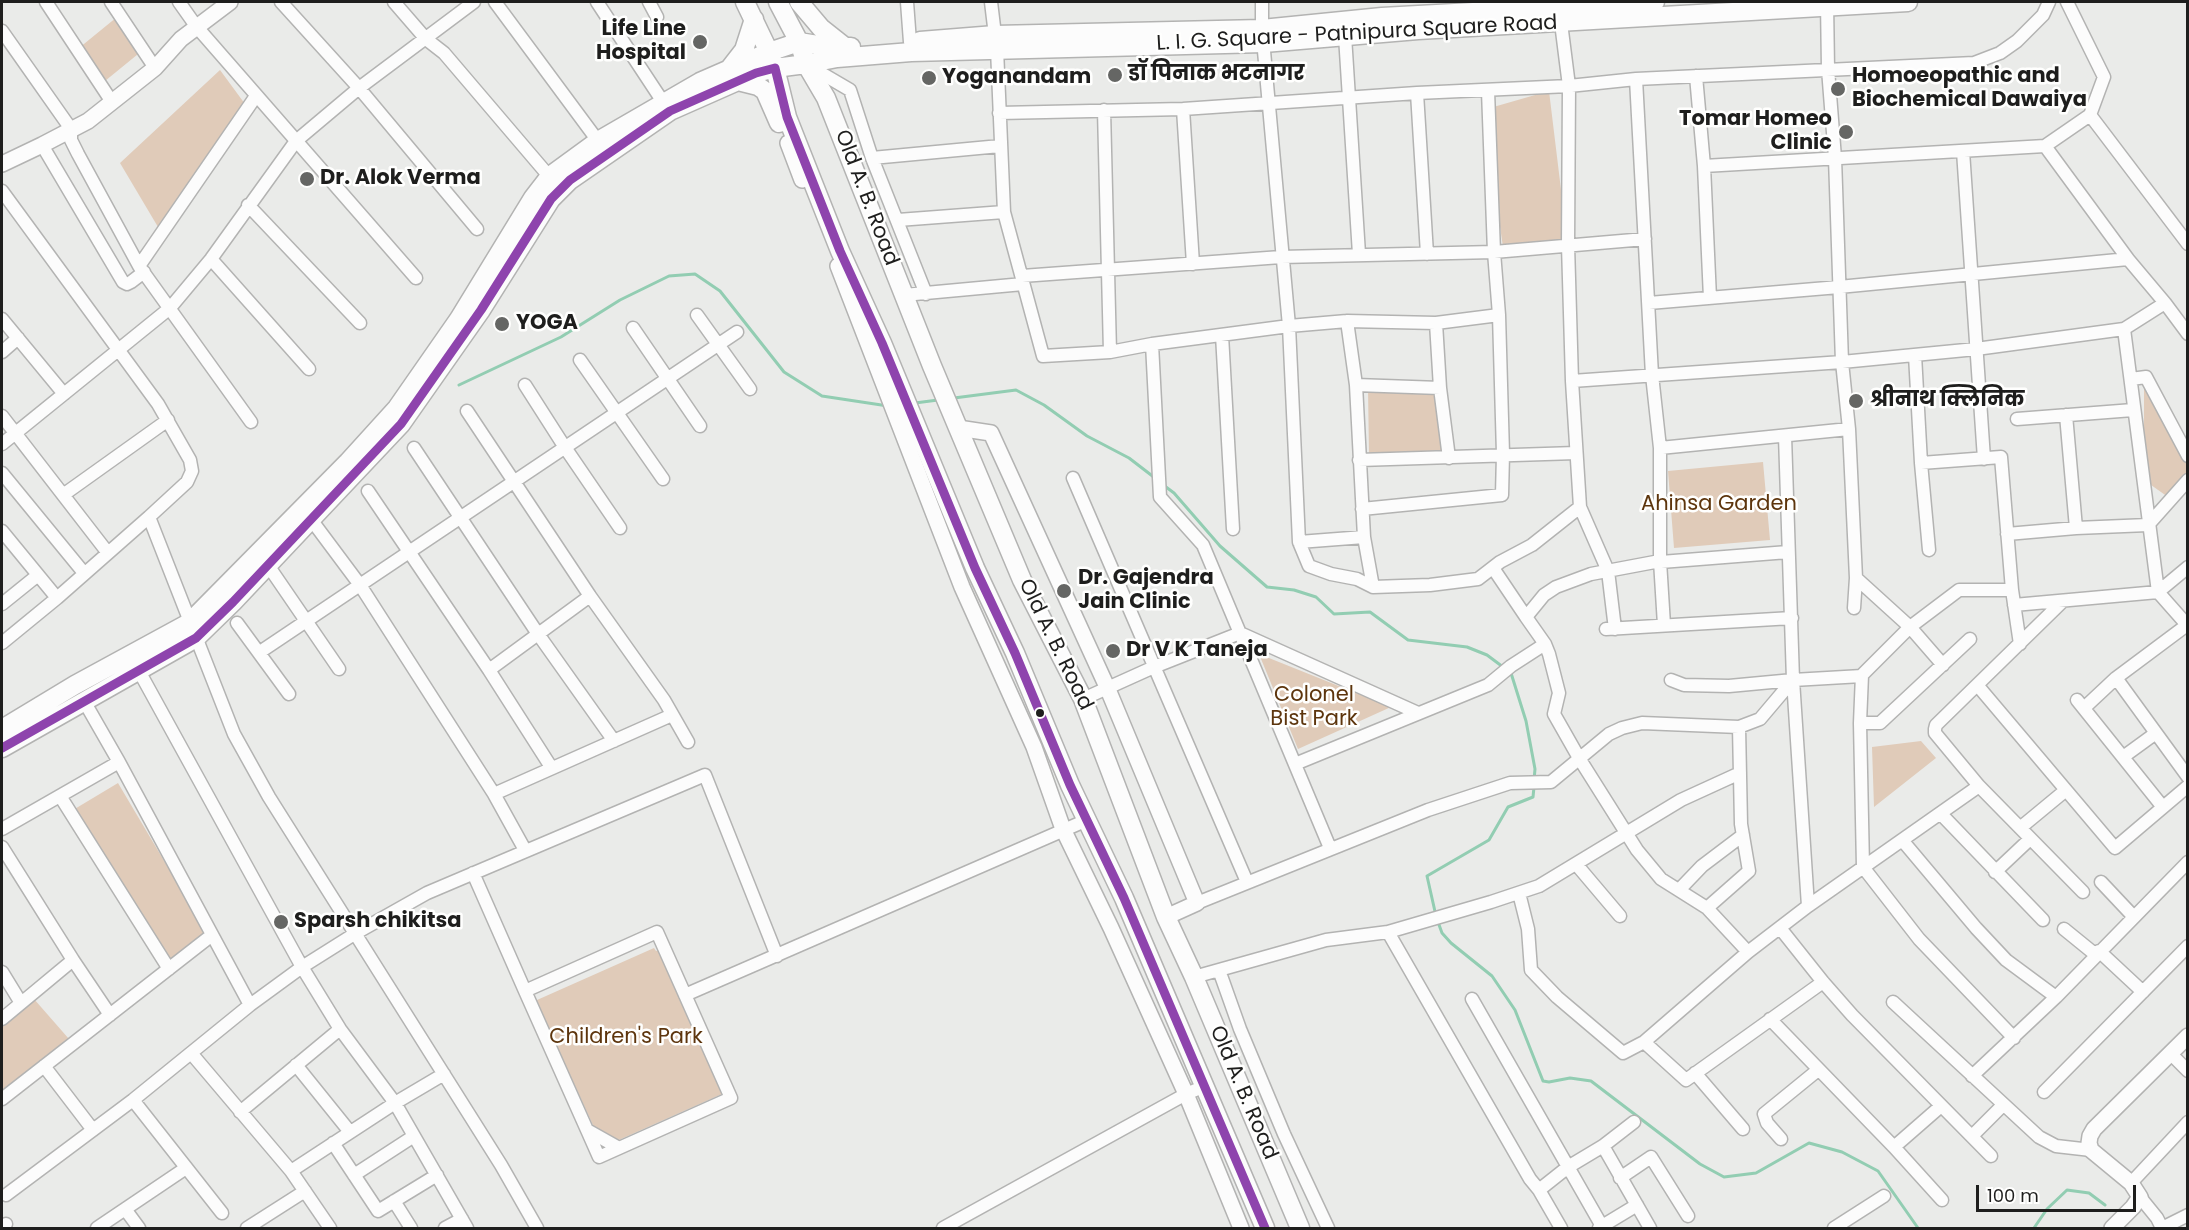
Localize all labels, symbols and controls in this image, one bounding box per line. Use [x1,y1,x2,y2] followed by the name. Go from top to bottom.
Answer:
[1156,11,1558,57] street label: L. I. G. Square - Patnipura Square Road
[596,17,686,67] place label: Life Line Hospital
[691,33,709,51] marker: Life Line Hospital
[1128,62,1304,88] place label: डॉ पिनाक भटनागर
[1852,64,2087,114] place label: Homoeopathic and Biochemical Dawaiya
[942,65,1091,91] place label: Yoganandam
[1106,66,1124,84] marker: डॉ पिनाक भटनागर
[920,69,938,87] marker: Yoganandam
[1829,80,1847,98] marker: Homoeopathic and Biochemical Dawaiya
[1679,107,1832,157] place label: Tomar Homeo Clinic
[1837,123,1855,141] marker: Tomar Homeo Clinic
[829,127,903,269] street label: Old A. B. Road
[320,166,481,192] place label: Dr. Alok Verma
[298,170,316,188] marker: Dr. Alok Verma
[516,311,578,337] place label: YOGA
[493,315,511,333] marker: YOGA
[1870,388,2025,414] place label: श्रीनाथ क्लिनिक
[1847,392,1865,410] marker: श्रीनाथ क्लिनिक
[1641,492,1797,518] park label: Ahinsa Garden
[1078,566,1214,616] place label: Dr. Gajendra Jain Clinic
[1012,575,1098,715] street label: Old A. B. Road
[1055,582,1073,600] marker: Dr. Gajendra Jain Clinic
[1126,638,1268,664] place label: Dr V K Taneja
[1104,642,1122,660] marker: Dr V K Taneja
[1270,683,1358,733] park label: Colonel Bist Park
[1034,707,1046,719] unlabelled marker
[294,909,461,935] place label: Sparsh chikitsa
[272,913,290,931] marker: Sparsh chikitsa
[1203,1022,1283,1164] street label: Old A. B. Road
[549,1025,703,1051] park label: Children's Park
[1979,1173,2140,1211] scale bar
[1987,1183,2039,1208] text: 100 m

